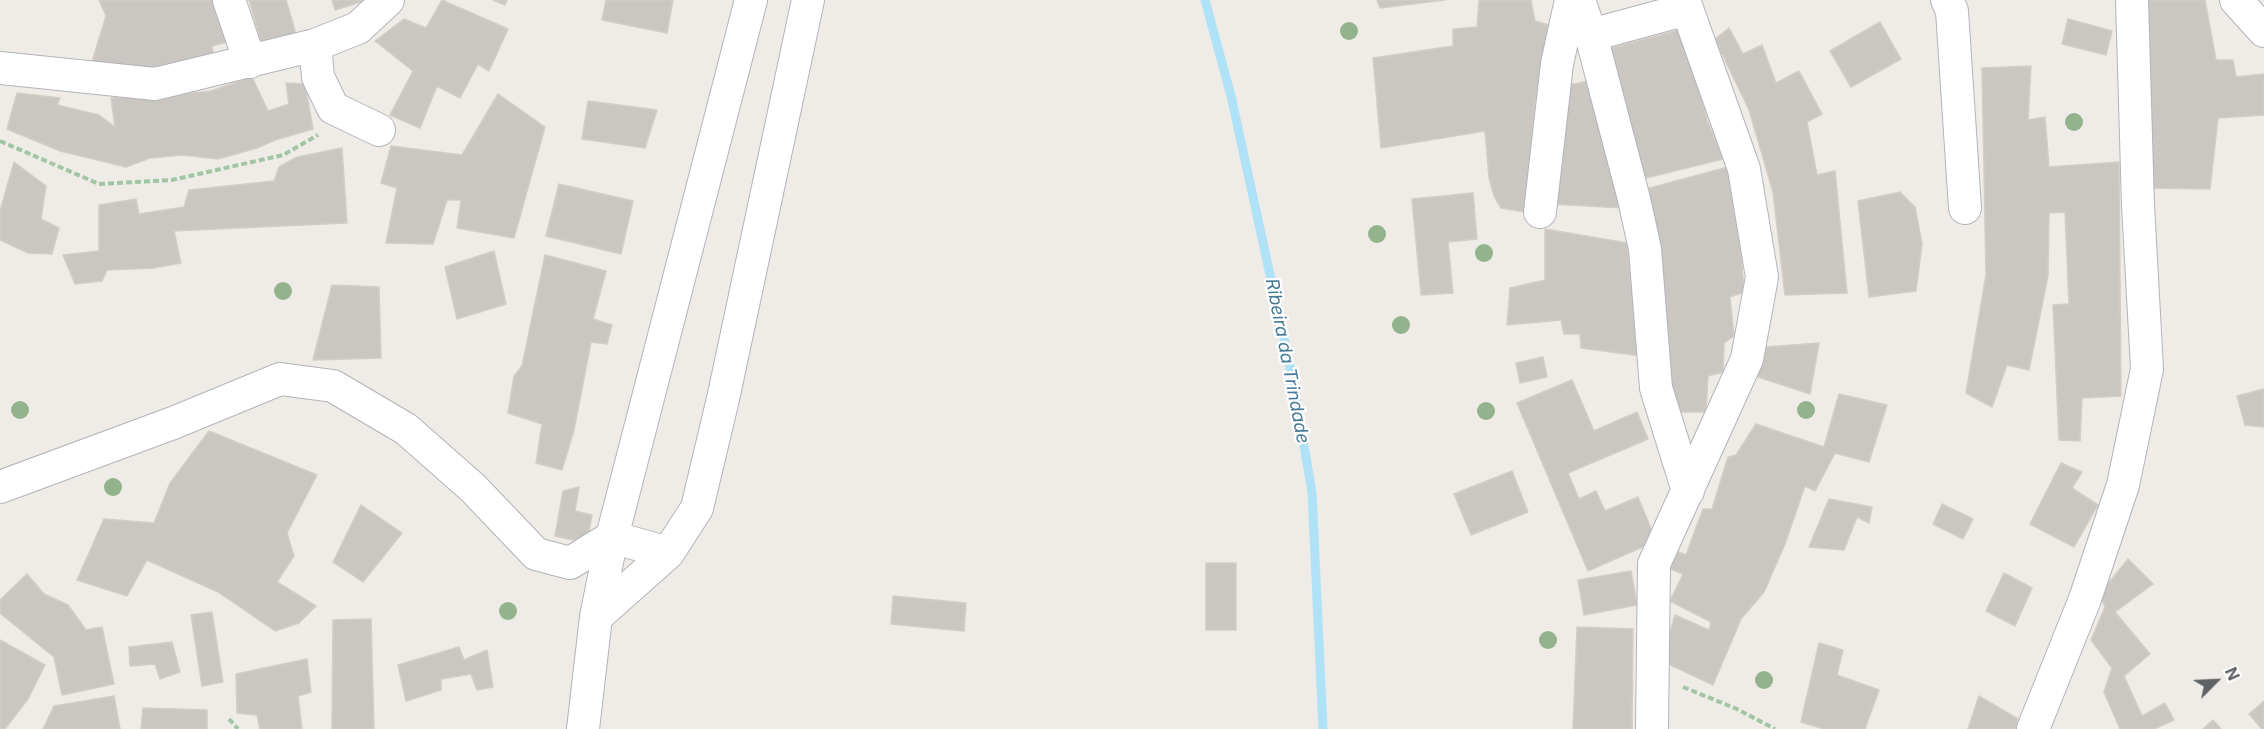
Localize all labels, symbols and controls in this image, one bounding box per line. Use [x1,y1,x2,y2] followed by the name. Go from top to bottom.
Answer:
[1260,277,1314,445] water label: Ribeira da Trindade
[2186,651,2246,711] north arrow
[2221,664,2244,683] text: N

